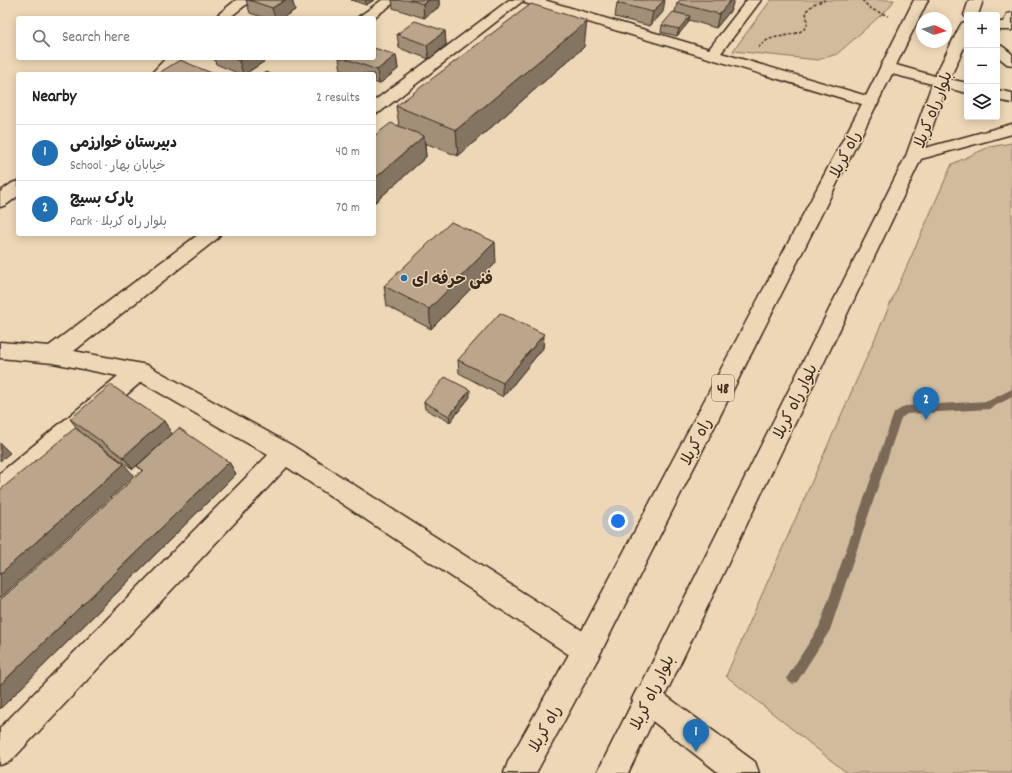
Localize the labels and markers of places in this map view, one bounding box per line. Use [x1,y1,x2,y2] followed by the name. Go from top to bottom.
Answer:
[412,269,493,292] place label: فنی حرفه ای
[399,273,409,283] marker: فنی حرفه ای
[913,387,939,420] pin: 2
[683,719,709,752] pin: 1

